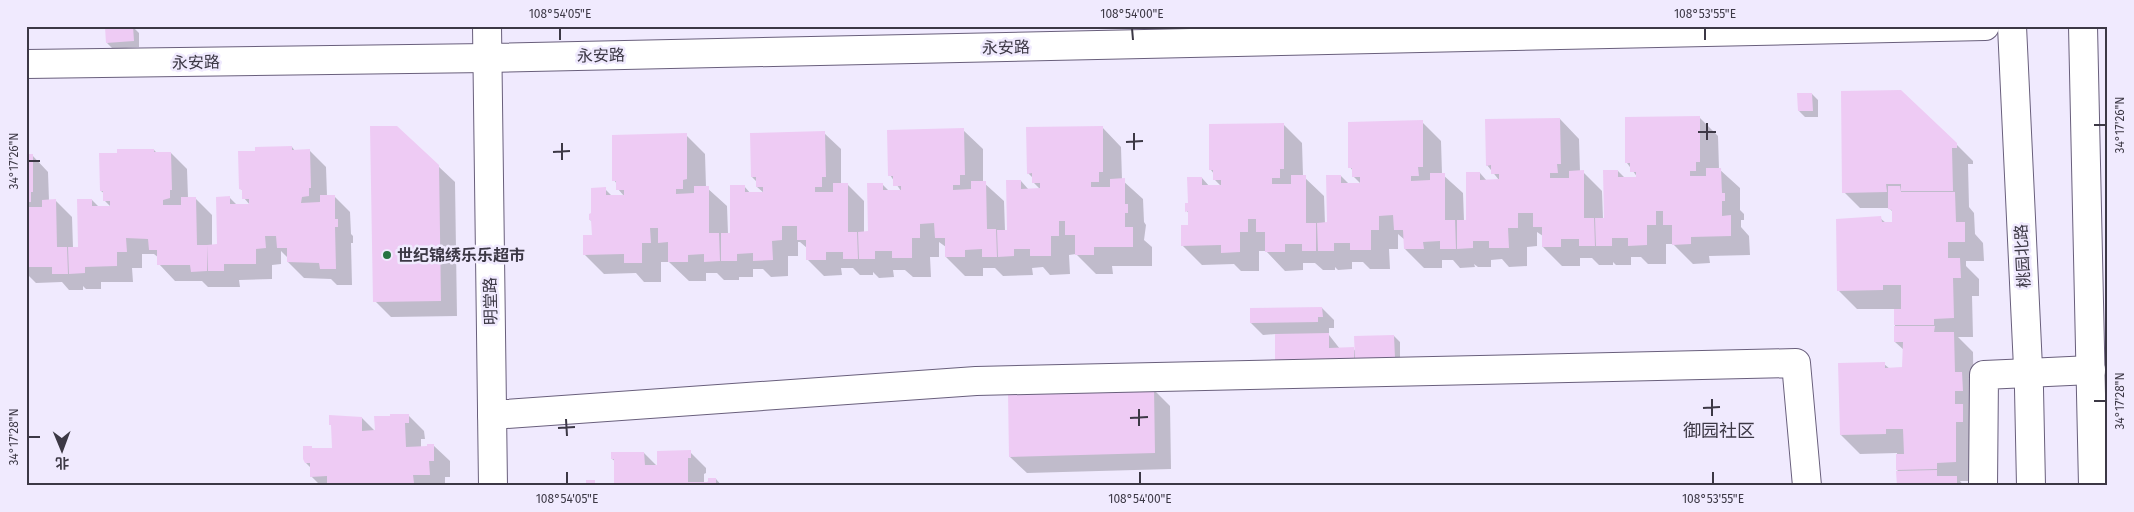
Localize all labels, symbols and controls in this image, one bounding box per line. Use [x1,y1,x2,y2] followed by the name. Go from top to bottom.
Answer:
[529,7,591,21] text: 108°54'05"E
[1100,7,1164,21] text: 108°54'00"E
[1674,7,1736,21] text: 108°53'55"E
[982,38,1030,57] street label: 永安路
[577,46,625,65] street label: 永安路
[172,53,220,72] street label: 永安路
[2113,97,2127,153] text: 34°17'26"N
[7,133,21,189] text: 34°17'26"N
[2011,224,2034,288] street label: 桃园北路
[397,246,525,265] place label: 世纪锦绣乐乐超市
[381,249,393,261] marker: 世纪锦绣乐乐超市
[481,277,500,325] street label: 明堂路
[2113,372,2127,430] text: 34°17'28"N
[7,408,21,466] text: 34°17'28"N
[1683,420,1755,442] district label: 御园社区
[38,424,88,474] north arrow
[55,454,69,471] text: 北
[536,492,598,506] text: 108°54'05"E
[1108,492,1172,506] text: 108°54'00"E
[1682,492,1744,506] text: 108°53'55"E

